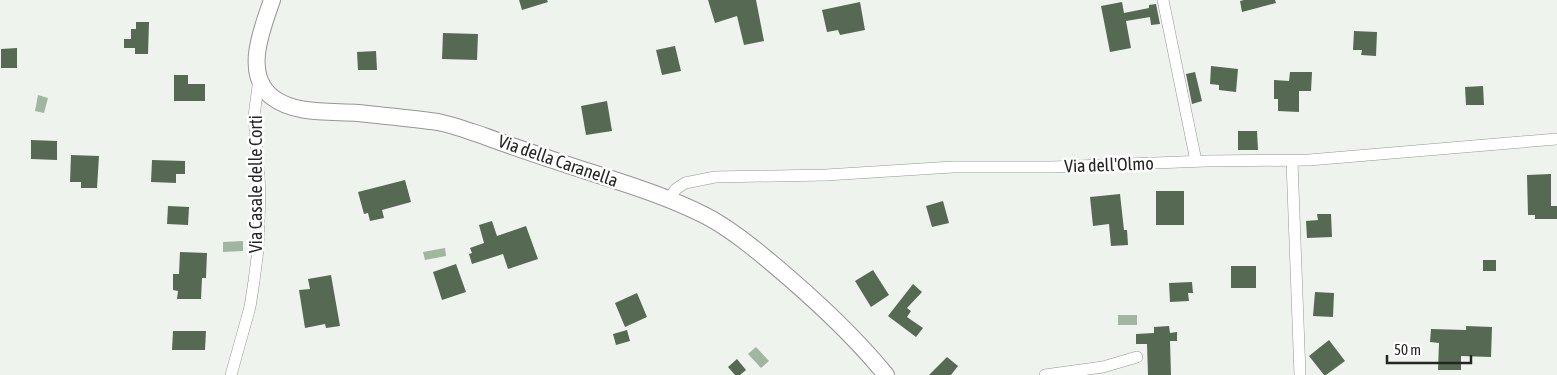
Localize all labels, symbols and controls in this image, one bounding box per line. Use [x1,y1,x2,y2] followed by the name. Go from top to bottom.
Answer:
[245,115,266,253] street label: Via Casale delle Corti
[495,130,621,191] street label: Via della Caranella
[1064,152,1154,177] street label: Via dell'Olmo
[1387,332,1471,364] scale bar
[1394,341,1421,358] text: 50 m

